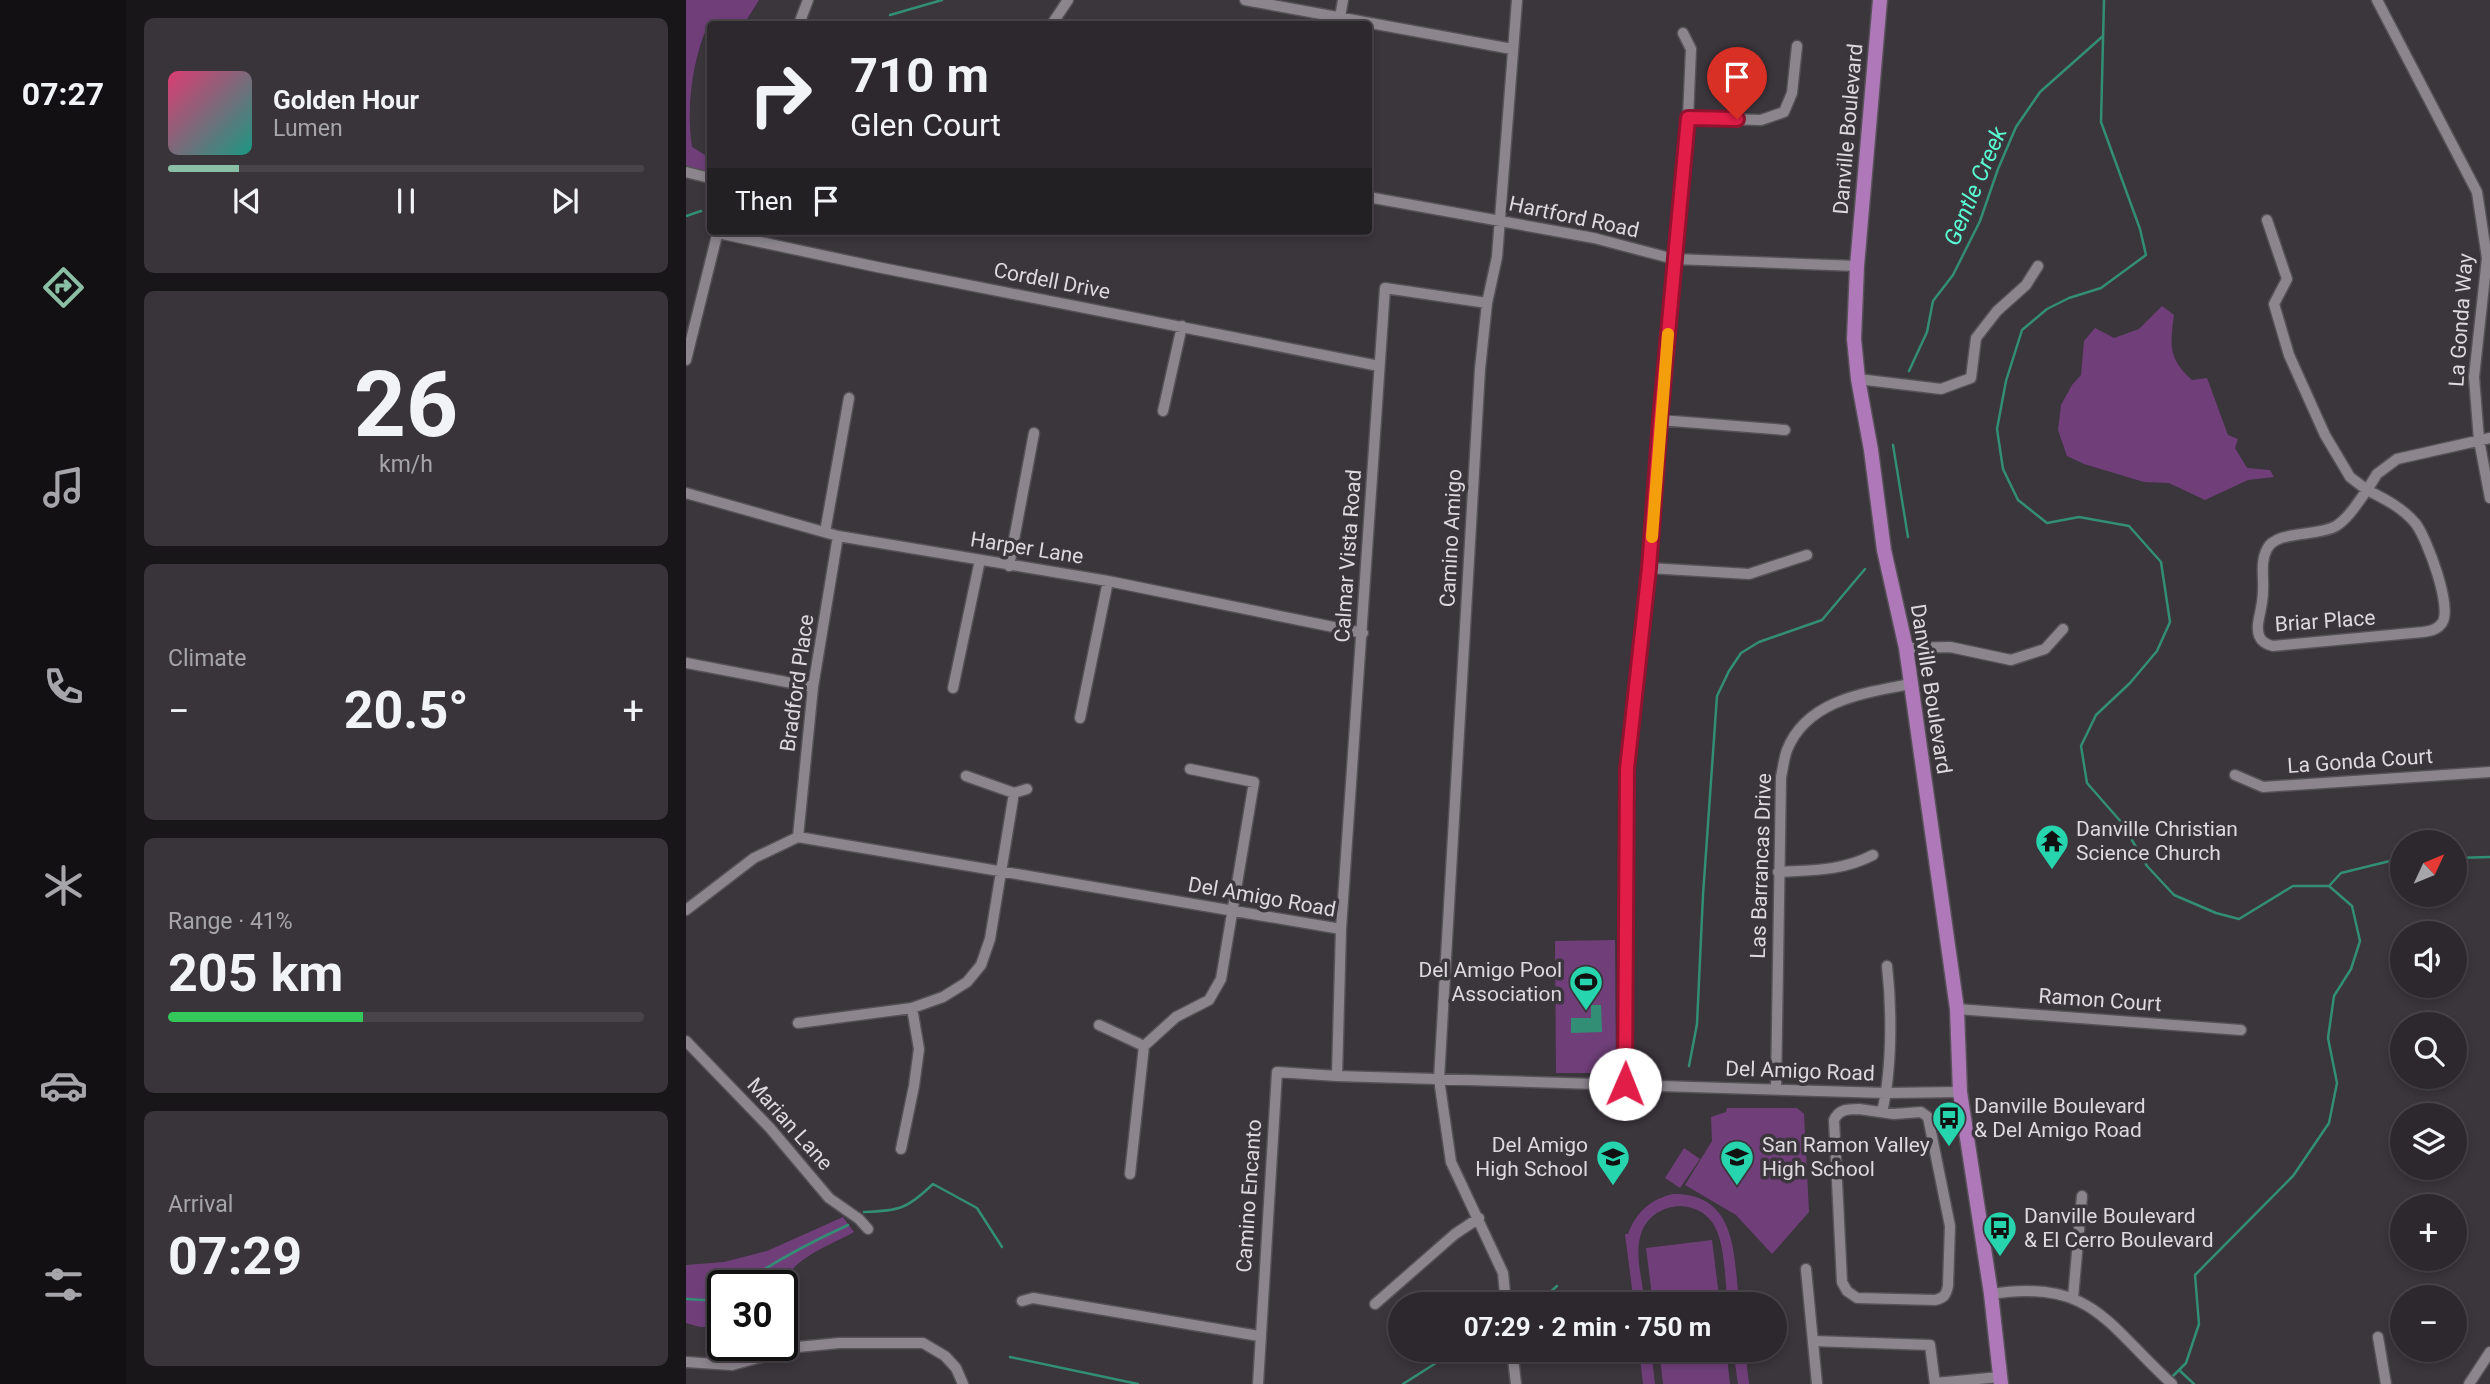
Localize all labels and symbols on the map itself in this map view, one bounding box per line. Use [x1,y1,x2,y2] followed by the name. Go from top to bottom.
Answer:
[1829,42,1867,216] street label: Danville Boulevard
[1707,47,1767,119] pin
[1938,122,2013,250] water label: Gentle Creek
[1507,192,1641,242] street label: Hartford Road
[2444,252,2478,388] street label: La Gonda Way
[992,258,1112,304] street label: Cordell Drive
[1435,468,1467,608] street label: Camino Amigo
[1330,469,1366,643] street label: Calmar Vista Road
[969,527,1085,569] street label: Harper Lane
[1906,602,1956,776] street label: Danville Boulevard
[2274,606,2376,636] street label: Briar Place
[775,613,819,753] street label: Bradford Place
[2286,744,2434,778] street label: La Gonda Court
[1746,773,1776,959] street label: Las Barrancas Drive
[2076,817,2238,865] place label: Danville Christian Science Church
[2033,822,2071,871] temple icon: Danville Christian Science Church
[2390,830,2468,906] north arrow
[1186,872,1338,922] street label: Del Amigo Road
[1418,958,1562,1006] place label: Del Amigo Pool Association
[1567,963,1605,1012] sports icon: Del Amigo Pool Association
[2038,984,2162,1016] street label: Ramon Court
[1588,1047,1662,1121] position arrow
[1725,1056,1875,1086] street label: Del Amigo Road
[742,1073,838,1175] street label: Marian Lane
[1974,1094,2146,1142] place label: Danville Boulevard & Del Amigo Road
[1930,1099,1968,1148] bus stop icon: Danville Boulevard & Del Amigo Road
[1232,1119,1266,1273] street label: Camino Encanto
[1475,1133,1588,1181] place label: Del Amigo High School
[1762,1133,1930,1181] place label: San Ramon Valley High School
[1594,1138,1632,1187] school or university icon: Del Amigo High School
[1718,1138,1756,1187] school or university icon: San Ramon Valley High School
[2024,1204,2214,1252] place label: Danville Boulevard & El Cerro Boulevard
[1981,1209,2019,1258] bus stop icon: Danville Boulevard & El Cerro Boulevard
[707,1270,798,1361] speed limit sign: 30

